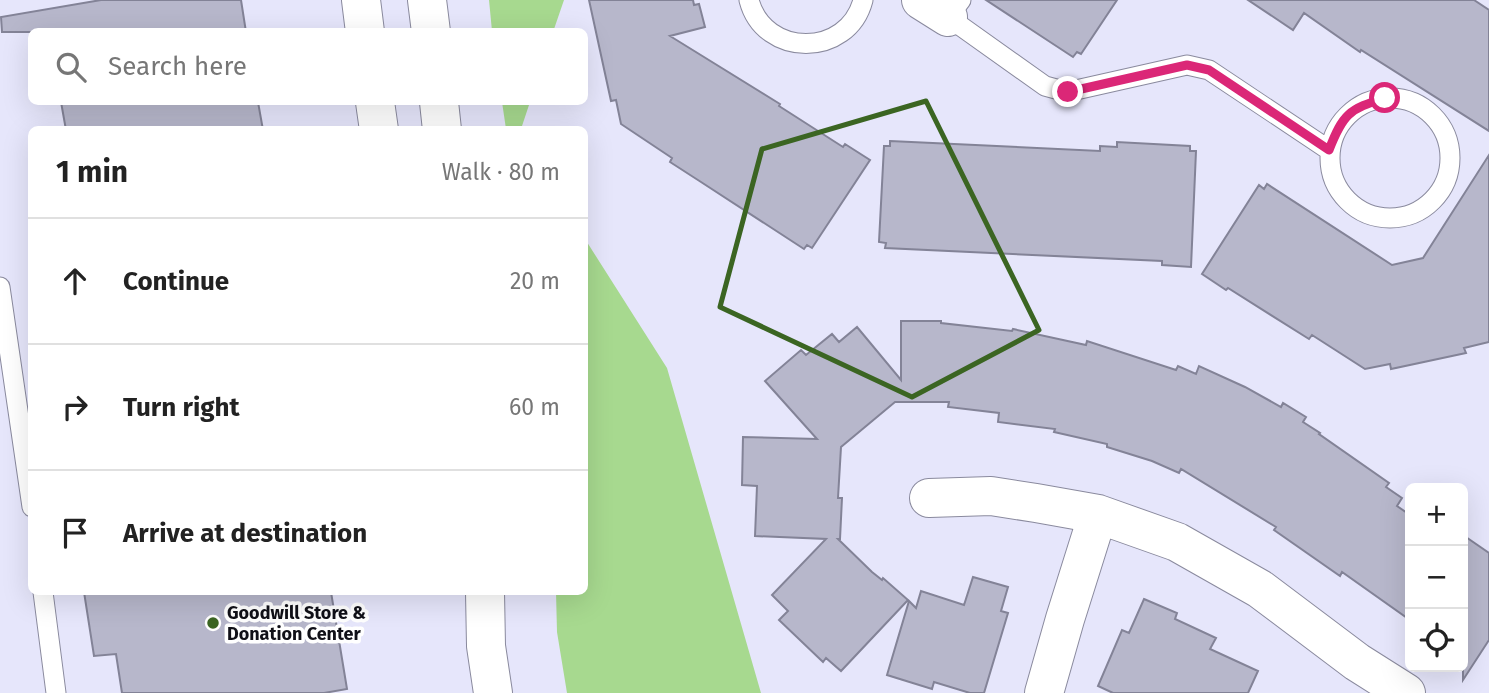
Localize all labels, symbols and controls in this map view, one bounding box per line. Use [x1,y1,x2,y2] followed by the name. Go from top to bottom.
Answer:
[28,28,588,105] search box
[52,48,90,86] icon: search
[108,51,247,82] text: Search here
[1052,76,1083,107] route end
[1369,82,1400,113] route start
[56,154,128,190] text: 1 min
[442,158,560,186] text: Walk · 80 m
[56,262,94,300] icon: ahead
[123,266,229,297] text: Continue
[510,267,560,295] text: 20 m
[56,388,94,426] icon: right
[123,392,240,423] text: Turn right
[509,393,560,421] text: 60 m
[1405,483,1468,672] map controls
[1405,483,1468,546] button: +
[56,514,94,552] icon: arrive
[123,518,367,549] text: Arrive at destination
[1405,546,1468,609] button: −
[227,602,366,645] place label: Goodwill Store & Donation Center
[1405,609,1468,672] button: locate
[205,615,221,631] marker: Goodwill Store & Donation Center

